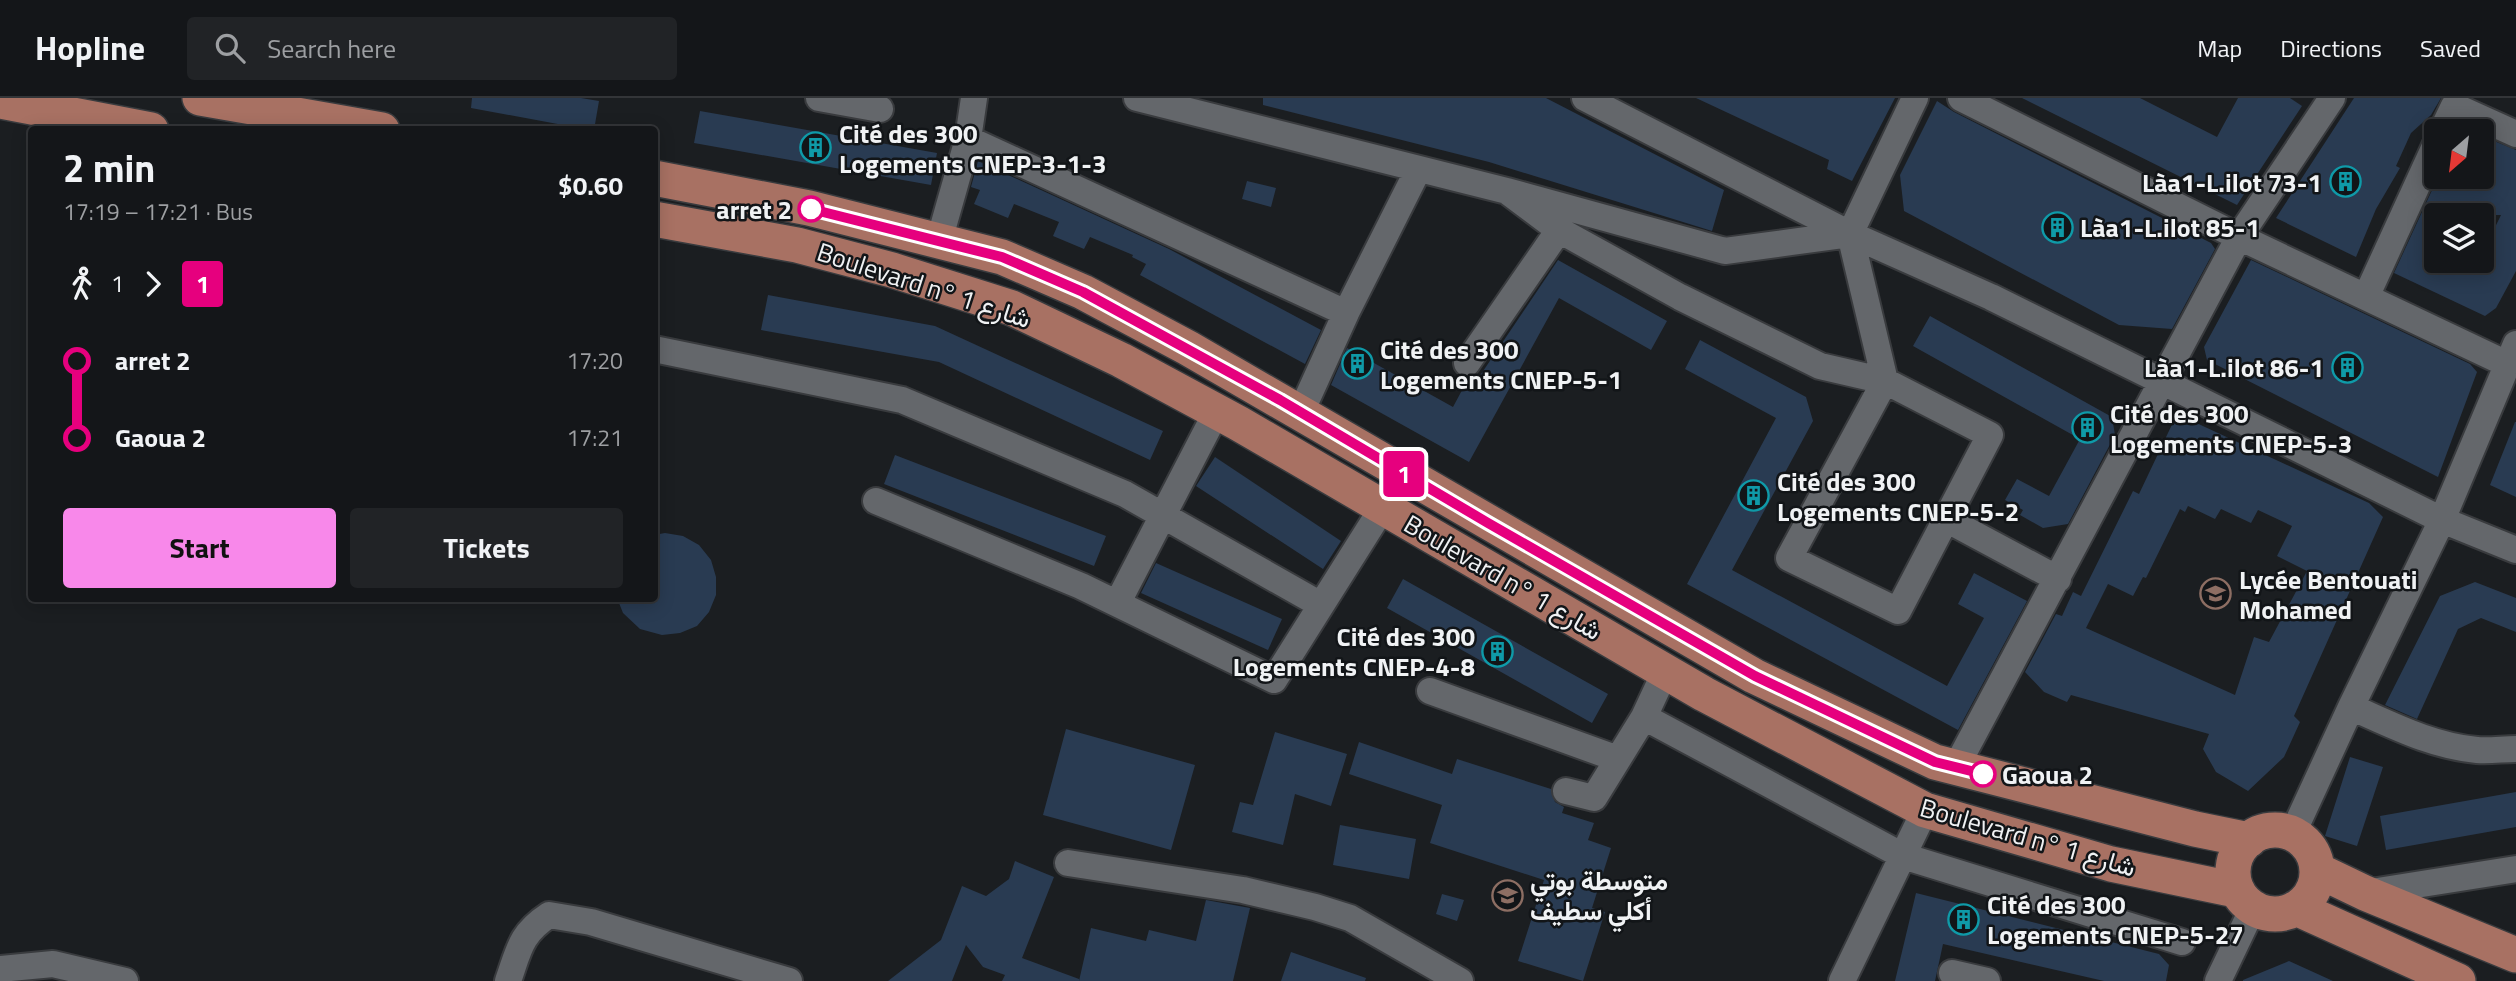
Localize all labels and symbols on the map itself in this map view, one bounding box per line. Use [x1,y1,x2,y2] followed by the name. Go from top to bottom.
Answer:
[839,114,1107,183] place label: Cité des 300 Logements CNEP-3-1-3
[2424,119,2494,189] north arrow
[799,131,833,165] building icon: Cité des 300 Logements CNEP-3-1-3
[2142,163,2322,202] place label: Làa1-L.ilot 73-1
[2328,165,2362,199] building icon: Làa1-L.ilot 73-1
[716,190,792,229] place label: arret 2
[798,196,824,222] marker: arret 2
[2080,208,2260,247] place label: Làa1-L.ilot 85-1
[2040,210,2074,244] building icon: Làa1-L.ilot 85-1
[812,232,1036,338] street label: Boulevard n° شارع 1
[1380,330,1622,399] place label: Cité des 300 Logements CNEP-5-1
[1340,347,1374,381] building icon: Cité des 300 Logements CNEP-5-1
[2144,348,2324,387] place label: Làa1-L.ilot 86-1
[2330,350,2364,384] building icon: Làa1-L.ilot 86-1
[2110,394,2352,463] place label: Cité des 300 Logements CNEP-5-3
[2070,411,2104,445] building icon: Cité des 300 Logements CNEP-5-3
[1381,451,1427,497] line badge: 1
[1777,462,2019,531] place label: Cité des 300 Logements CNEP-5-2
[1737,479,1771,513] building icon: Cité des 300 Logements CNEP-5-2
[1397,504,1609,650] street label: Boulevard n° شارع 1
[2239,560,2418,629] place label: Lycée Bentouati Mohamed
[2199,577,2233,611] school or university icon: Lycée Bentouati Mohamed
[1233,617,1475,686] place label: Cité des 300 Logements CNEP-4-8
[1481,634,1515,668] building icon: Cité des 300 Logements CNEP-4-8
[2002,755,2093,794] place label: Gaoua 2
[1970,761,1996,787] marker: Gaoua 2
[1916,788,2140,886] street label: Boulevard n° شارع 1
[1530,861,1668,933] place label: متوسطة بوتي أكلي سطيف
[1490,878,1524,912] school or university icon: متوسطة بوتي أكلي سطيف
[1987,885,2244,954] place label: Cité des 300 Logements CNEP-5-27
[1947,902,1981,936] building icon: Cité des 300 Logements CNEP-5-27

